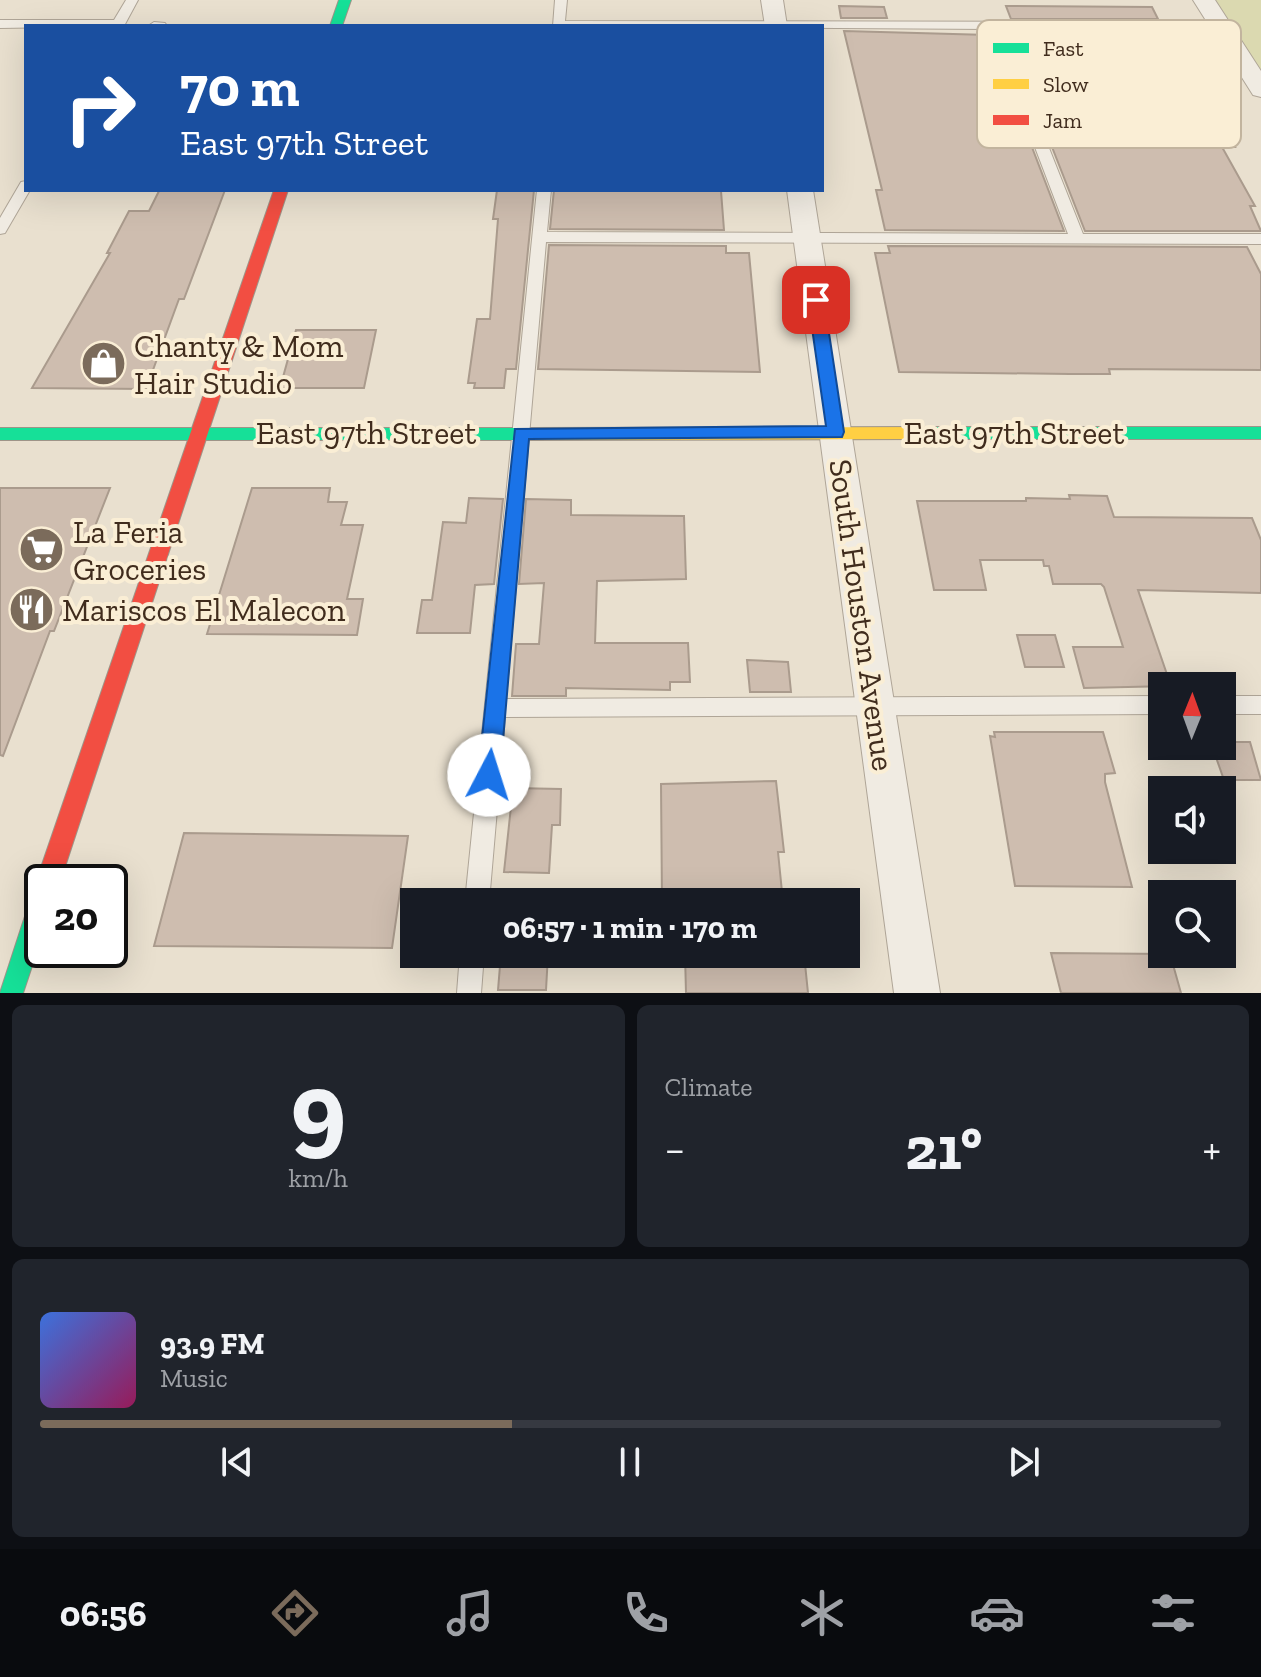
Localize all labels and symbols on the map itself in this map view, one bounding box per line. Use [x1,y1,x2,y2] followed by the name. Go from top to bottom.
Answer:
[977,20,1241,148] legend
[1043,35,1084,62] text: Fast
[1043,71,1089,98] text: Slow
[1043,107,1082,134] text: Jam
[782,266,850,334] pin
[134,327,344,402] place label: Chanty & Mom Hair Studio
[79,340,127,388] shop icon: Chanty & Mom Hair Studio
[256,414,476,452] street label: East 97th Street
[904,414,1124,452] street label: East 97th Street
[821,457,903,773] street label: South Houston Avenue
[73,513,206,588] place label: La Feria Groceries
[18,526,66,574] supermarket icon: La Feria Groceries
[7,586,55,634] restaurant icon: Mariscos El Malecon
[62,591,346,629] place label: Mariscos El Malecon
[1148,672,1236,760] north arrow
[447,733,531,817] position arrow
[24,864,128,968] speed limit sign: 20

